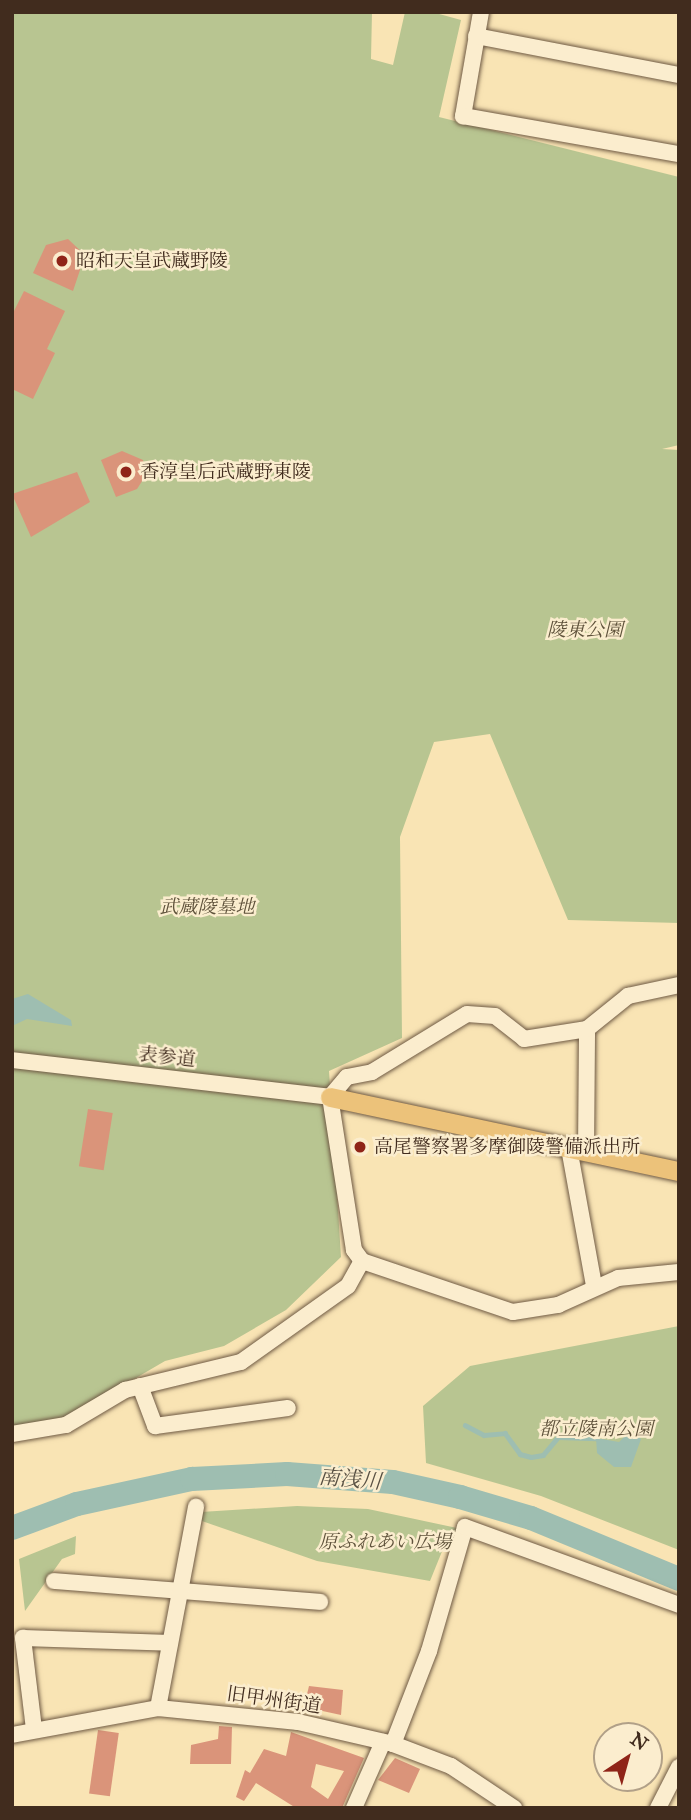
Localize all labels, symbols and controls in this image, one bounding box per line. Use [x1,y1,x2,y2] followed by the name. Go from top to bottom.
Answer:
[76,250,228,272] place label: 昭和天皇武蔵野陵
[54,253,70,269] marker: 昭和天皇武蔵野陵
[140,461,311,483] place label: 香淳皇后武蔵野東陵
[118,464,134,480] marker: 香淳皇后武蔵野東陵
[547,619,623,641] park label: 陵東公園
[160,896,254,918] park label: 武蔵陵墓地
[137,1043,197,1071] street label: 表参道
[374,1136,640,1158] place label: 高尾警察署多摩御陵警備派出所
[352,1139,368,1155] marker: 高尾警察署多摩御陵警備派出所
[539,1418,653,1440] park label: 都立陵南公園
[318,1464,382,1494] water label: 南浅川
[319,1531,451,1553] park label: 原ふれあい広場
[225,1682,323,1718] street label: 旧甲州街道
[593,1722,663,1792] north arrow
[626,1727,653,1755] text: N

